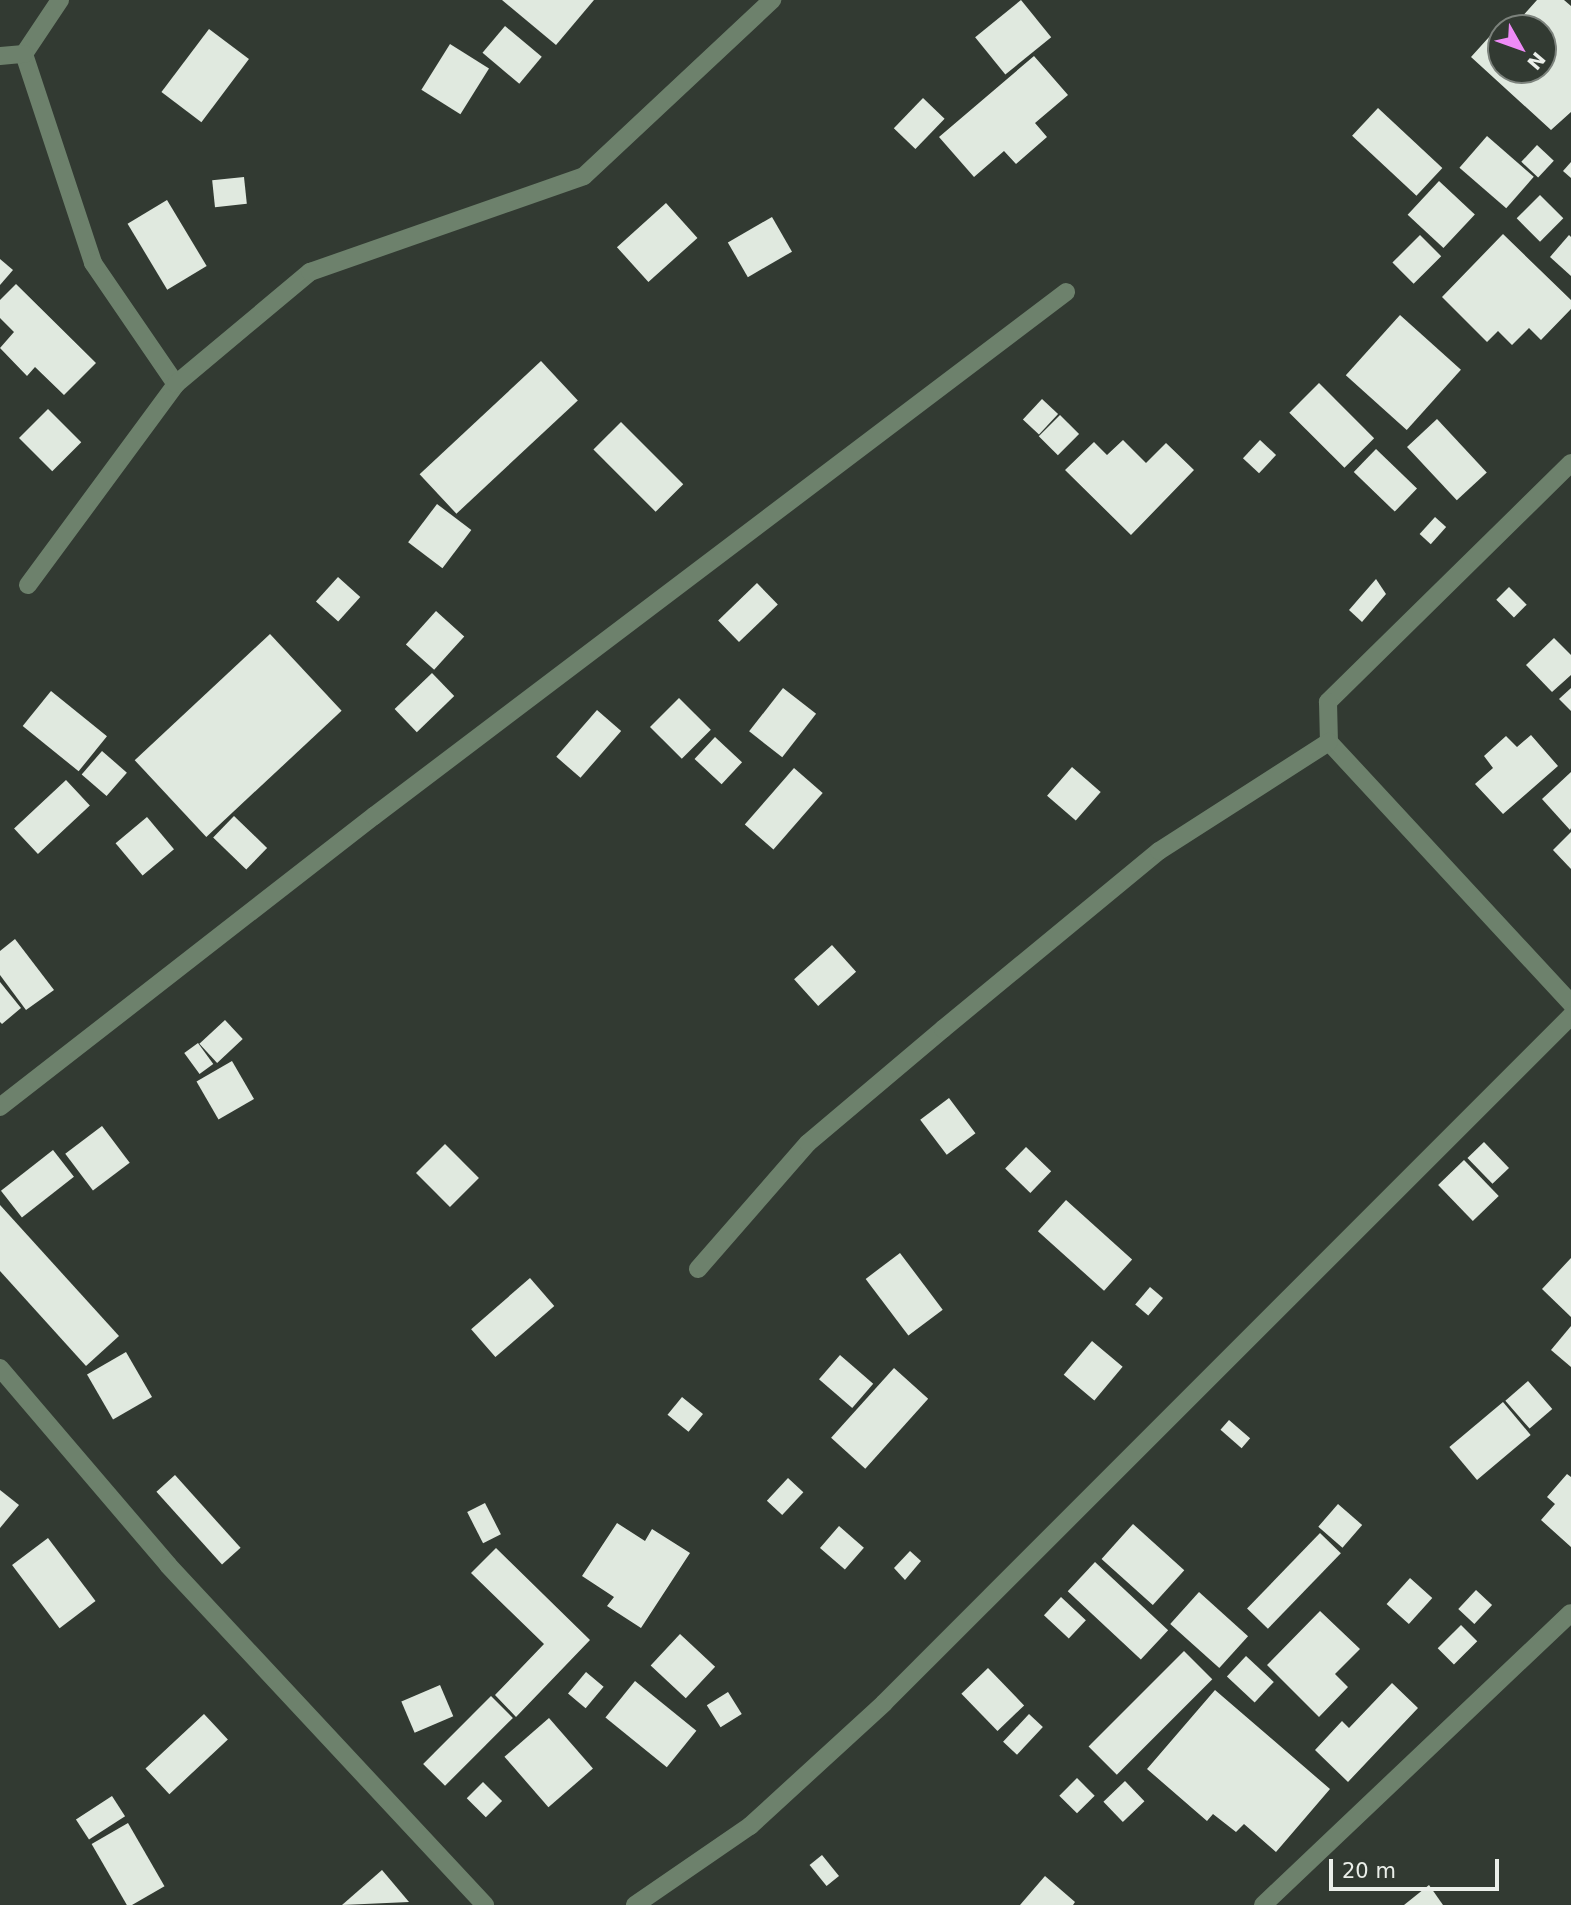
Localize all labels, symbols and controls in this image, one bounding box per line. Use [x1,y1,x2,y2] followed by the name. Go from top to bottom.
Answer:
[1487,14,1557,84] north arrow
[1523,48,1550,74] text: N
[1333,1846,1503,1890] scale bar
[1342,1859,1396,1883] text: 20 m

